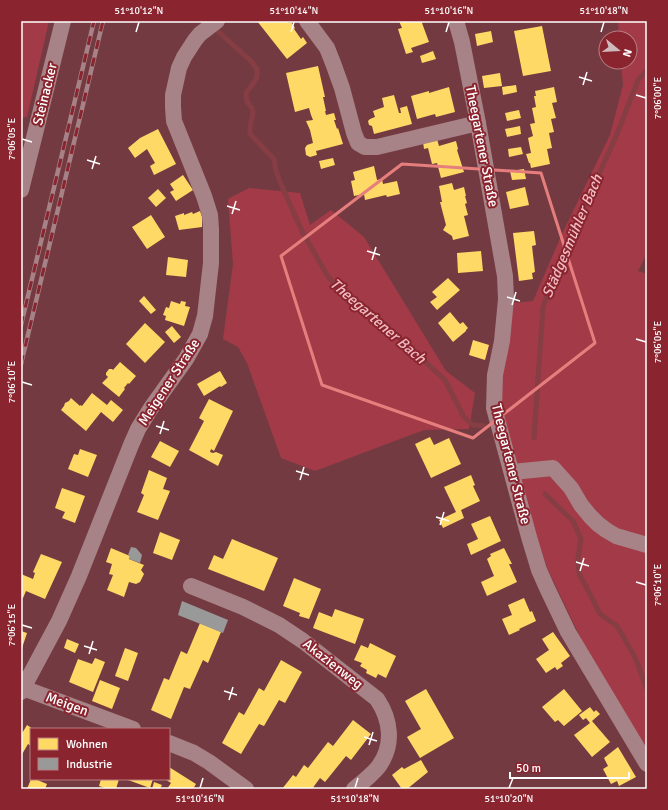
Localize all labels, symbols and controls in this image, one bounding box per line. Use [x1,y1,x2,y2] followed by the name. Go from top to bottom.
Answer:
[115,5,163,17] text: 51°10'12"N
[270,5,318,17] text: 51°10'14"N
[425,5,473,17] text: 51°10'16"N
[580,5,628,17] text: 51°10'18"N
[598,30,638,70] north arrow
[620,47,634,59] text: N
[29,60,61,127] street label: Steinacker
[652,77,664,119] text: 7°06'00"E
[462,84,502,208] street label: Theegartener Straße
[6,118,18,160] text: 7°06'05"E
[538,171,606,300] water label: Städgesmühler Bach
[326,275,430,368] water label: Theegartener Bach
[652,321,664,363] text: 7°06'05"E
[135,335,203,429] street label: Meigener Straße
[6,361,18,403] text: 7°06'10"E
[488,402,534,526] street label: Theegartener Straße
[652,564,664,606] text: 7°06'10"E
[6,604,18,646] text: 7°06'15"E
[300,635,366,693] street label: Akazienweg
[43,688,91,720] street label: Meigen
[30,728,170,780] legend
[66,737,108,752] text: Wohnen
[510,754,629,780] scale bar
[66,757,112,772] text: Industrie
[516,761,541,776] text: 50 m
[176,793,224,805] text: 51°10'16"N
[331,793,379,805] text: 51°10'18"N
[485,793,533,805] text: 51°10'20"N

